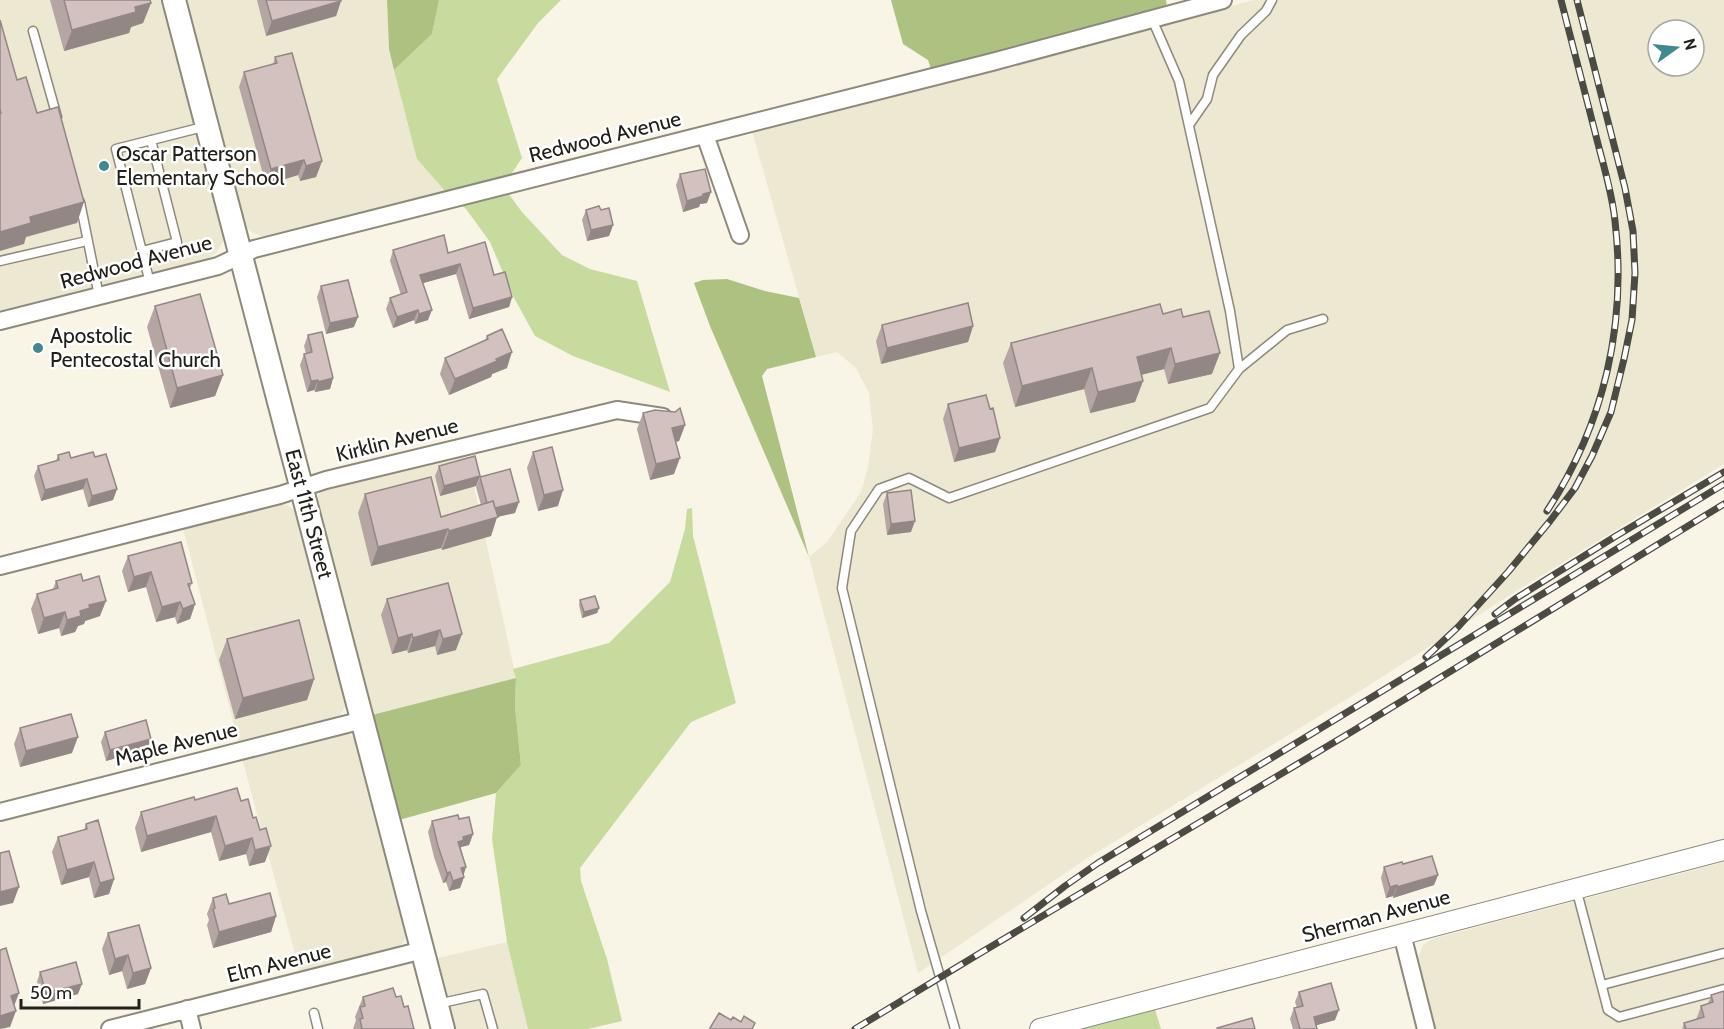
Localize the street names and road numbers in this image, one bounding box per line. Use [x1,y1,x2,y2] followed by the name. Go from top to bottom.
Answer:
[526,105,684,167] street label: Redwood Avenue
[57,229,215,294] street label: Redwood Avenue
[333,412,461,467] street label: Kirklin Avenue
[280,446,339,581] street label: East 11th Street
[112,716,240,771] street label: Maple Avenue
[1299,884,1453,947] street label: Sherman Avenue
[224,937,334,988] street label: Elm Avenue

